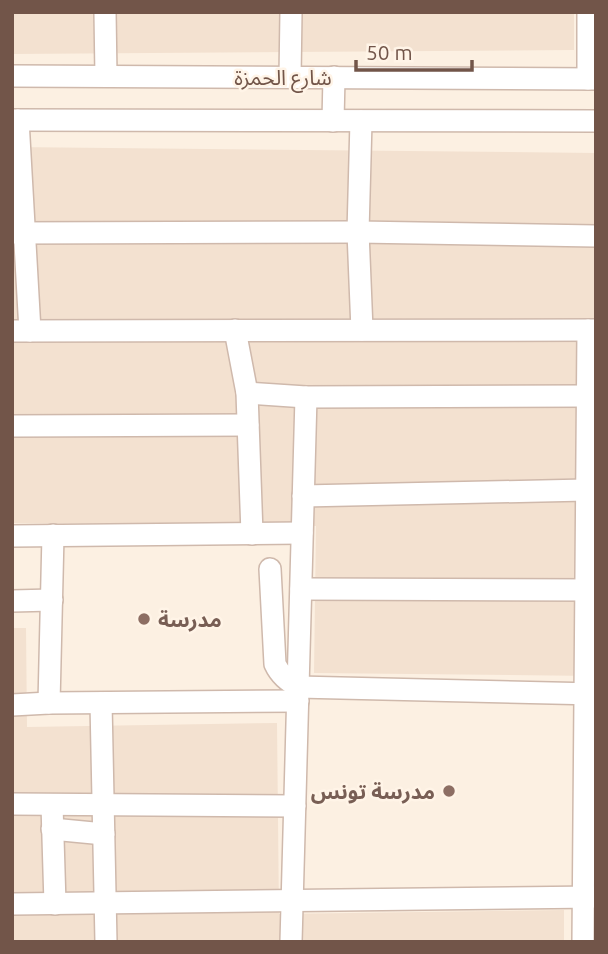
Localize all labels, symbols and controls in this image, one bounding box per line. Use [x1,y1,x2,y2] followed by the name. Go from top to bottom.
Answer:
[356,28,472,72] scale bar
[366,40,413,64] text: 50 m
[234,65,332,93] street label: شارع الحمزة
[158,607,222,632] place label: مدرسة
[136,611,152,627] marker: مدرسة
[311,779,435,804] place label: مدرسة تونس
[441,783,457,799] marker: مدرسة تونس

